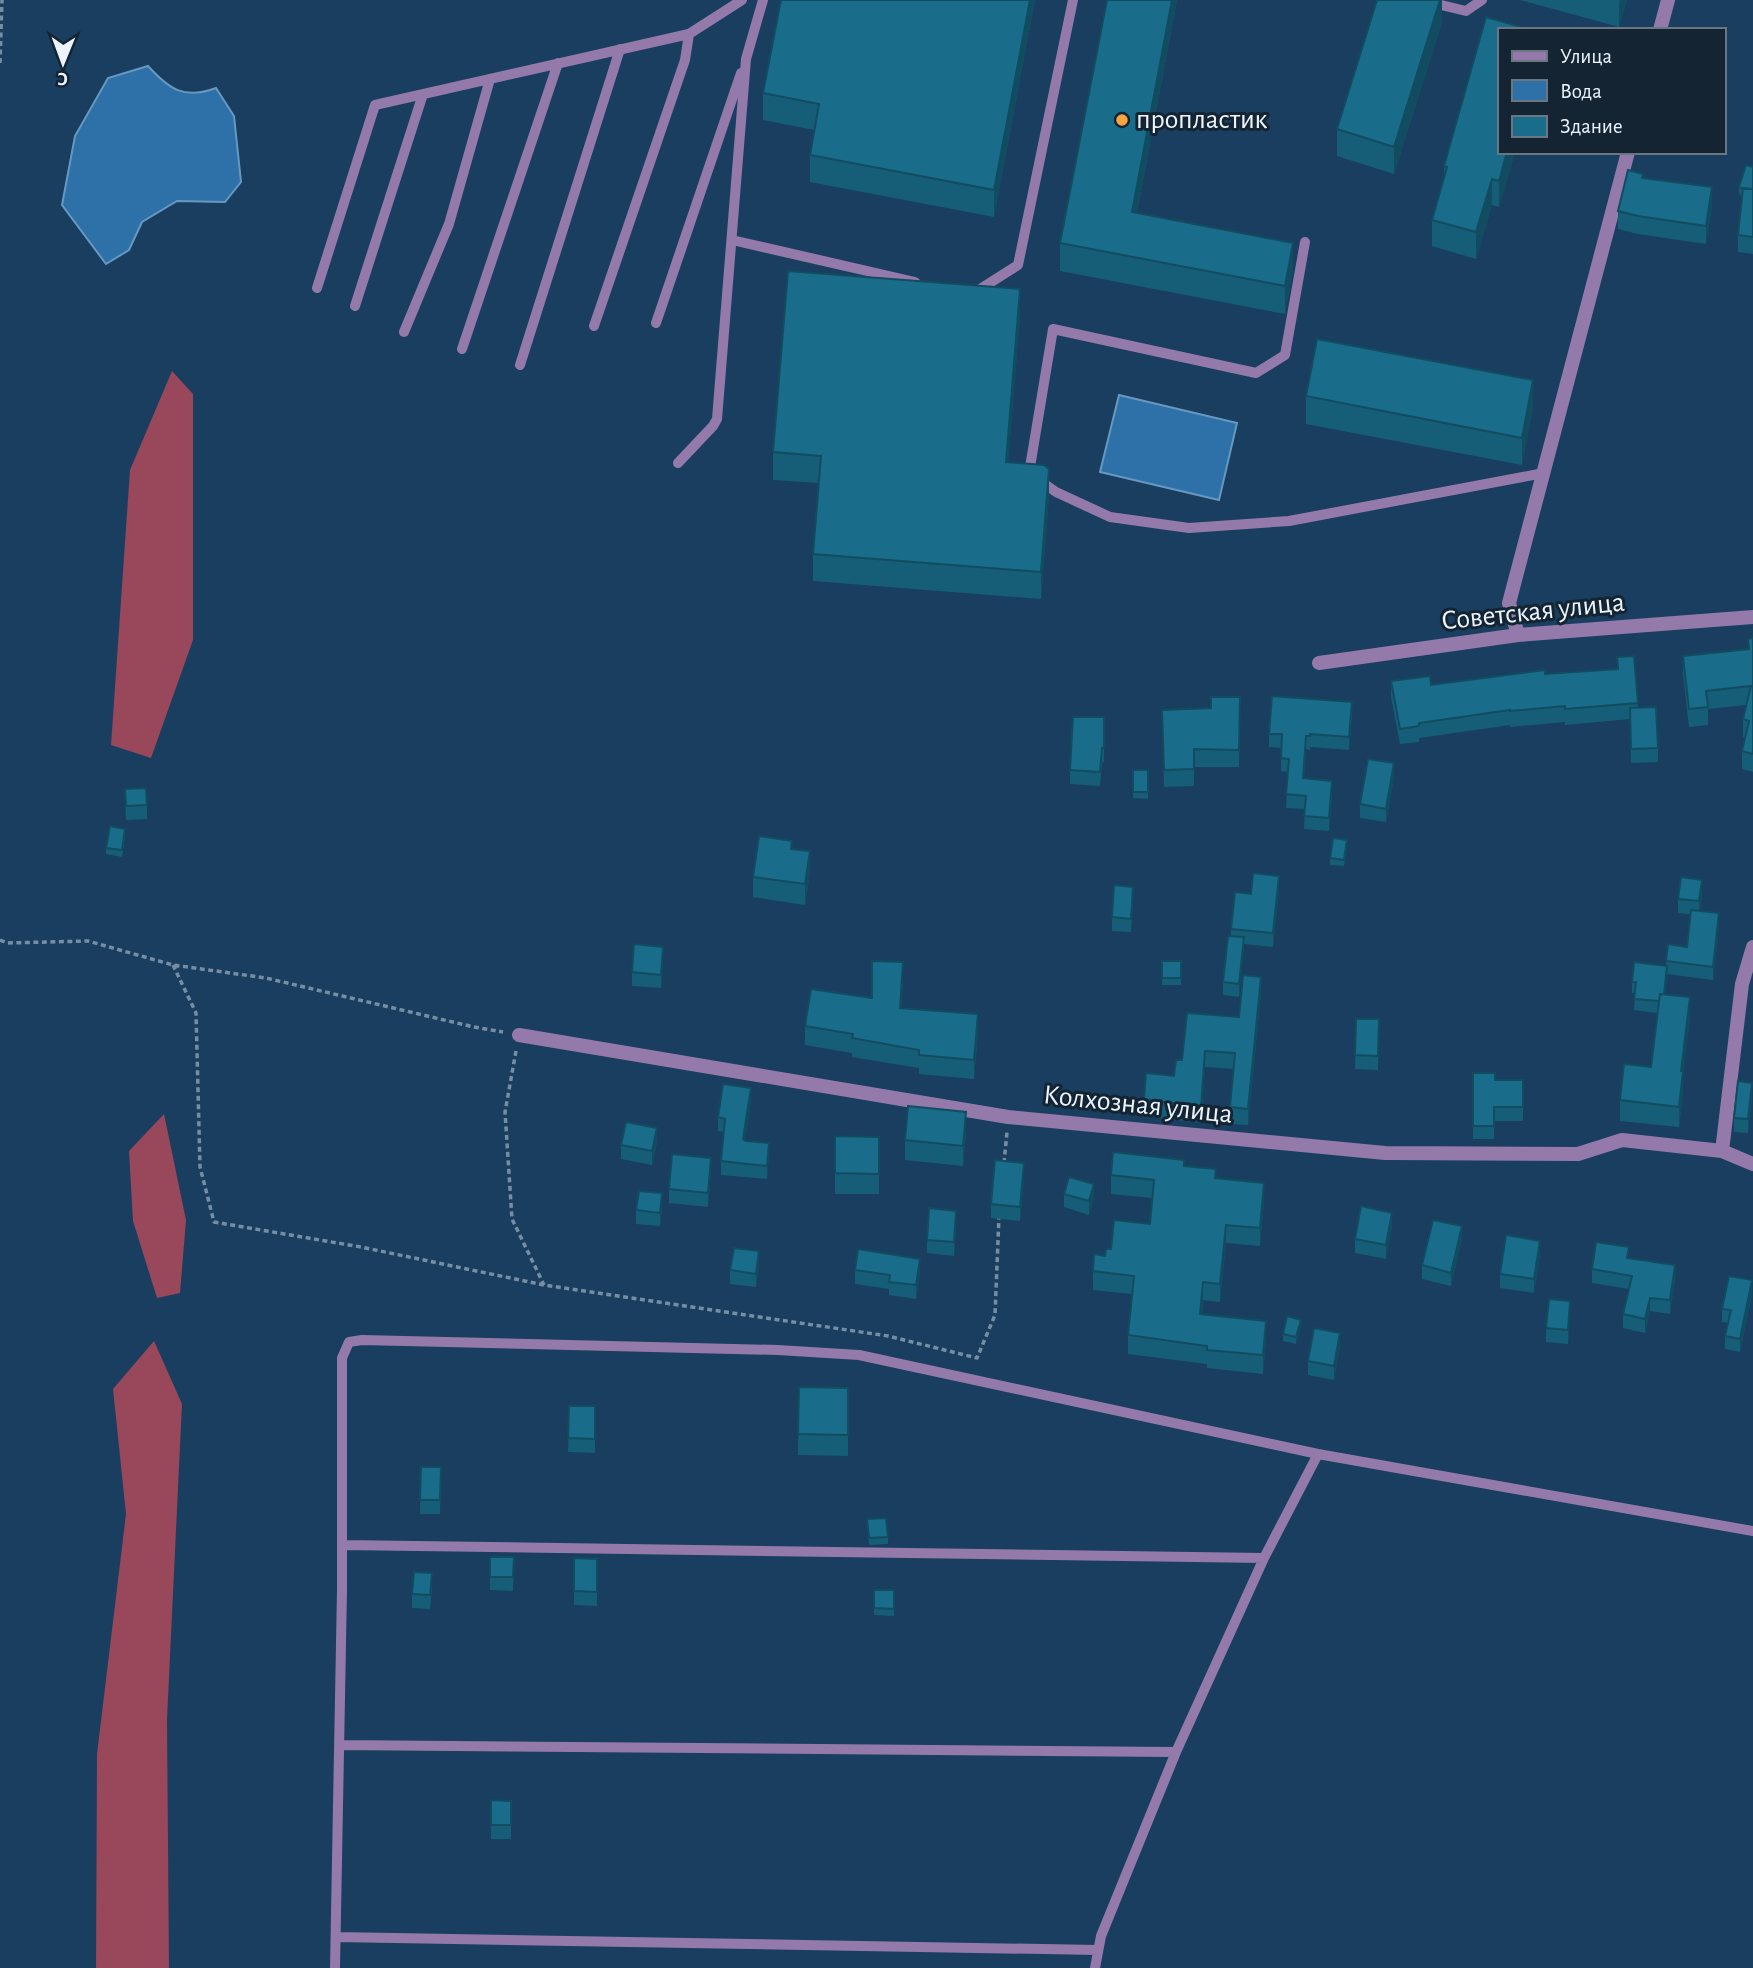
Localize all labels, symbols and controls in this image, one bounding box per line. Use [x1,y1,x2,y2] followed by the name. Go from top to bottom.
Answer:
[28,28,98,98] north arrow
[1498,28,1725,154] legend
[1560,46,1613,67] text: Улица
[57,69,68,88] text: С
[1560,81,1602,102] text: Вода
[1136,106,1268,134] place label: пропластик
[1114,112,1130,128] marker: пропластик
[1560,116,1623,137] text: Здание
[1440,588,1626,636] street label: Советская улица
[1042,1081,1234,1129] street label: Колхозная улица

